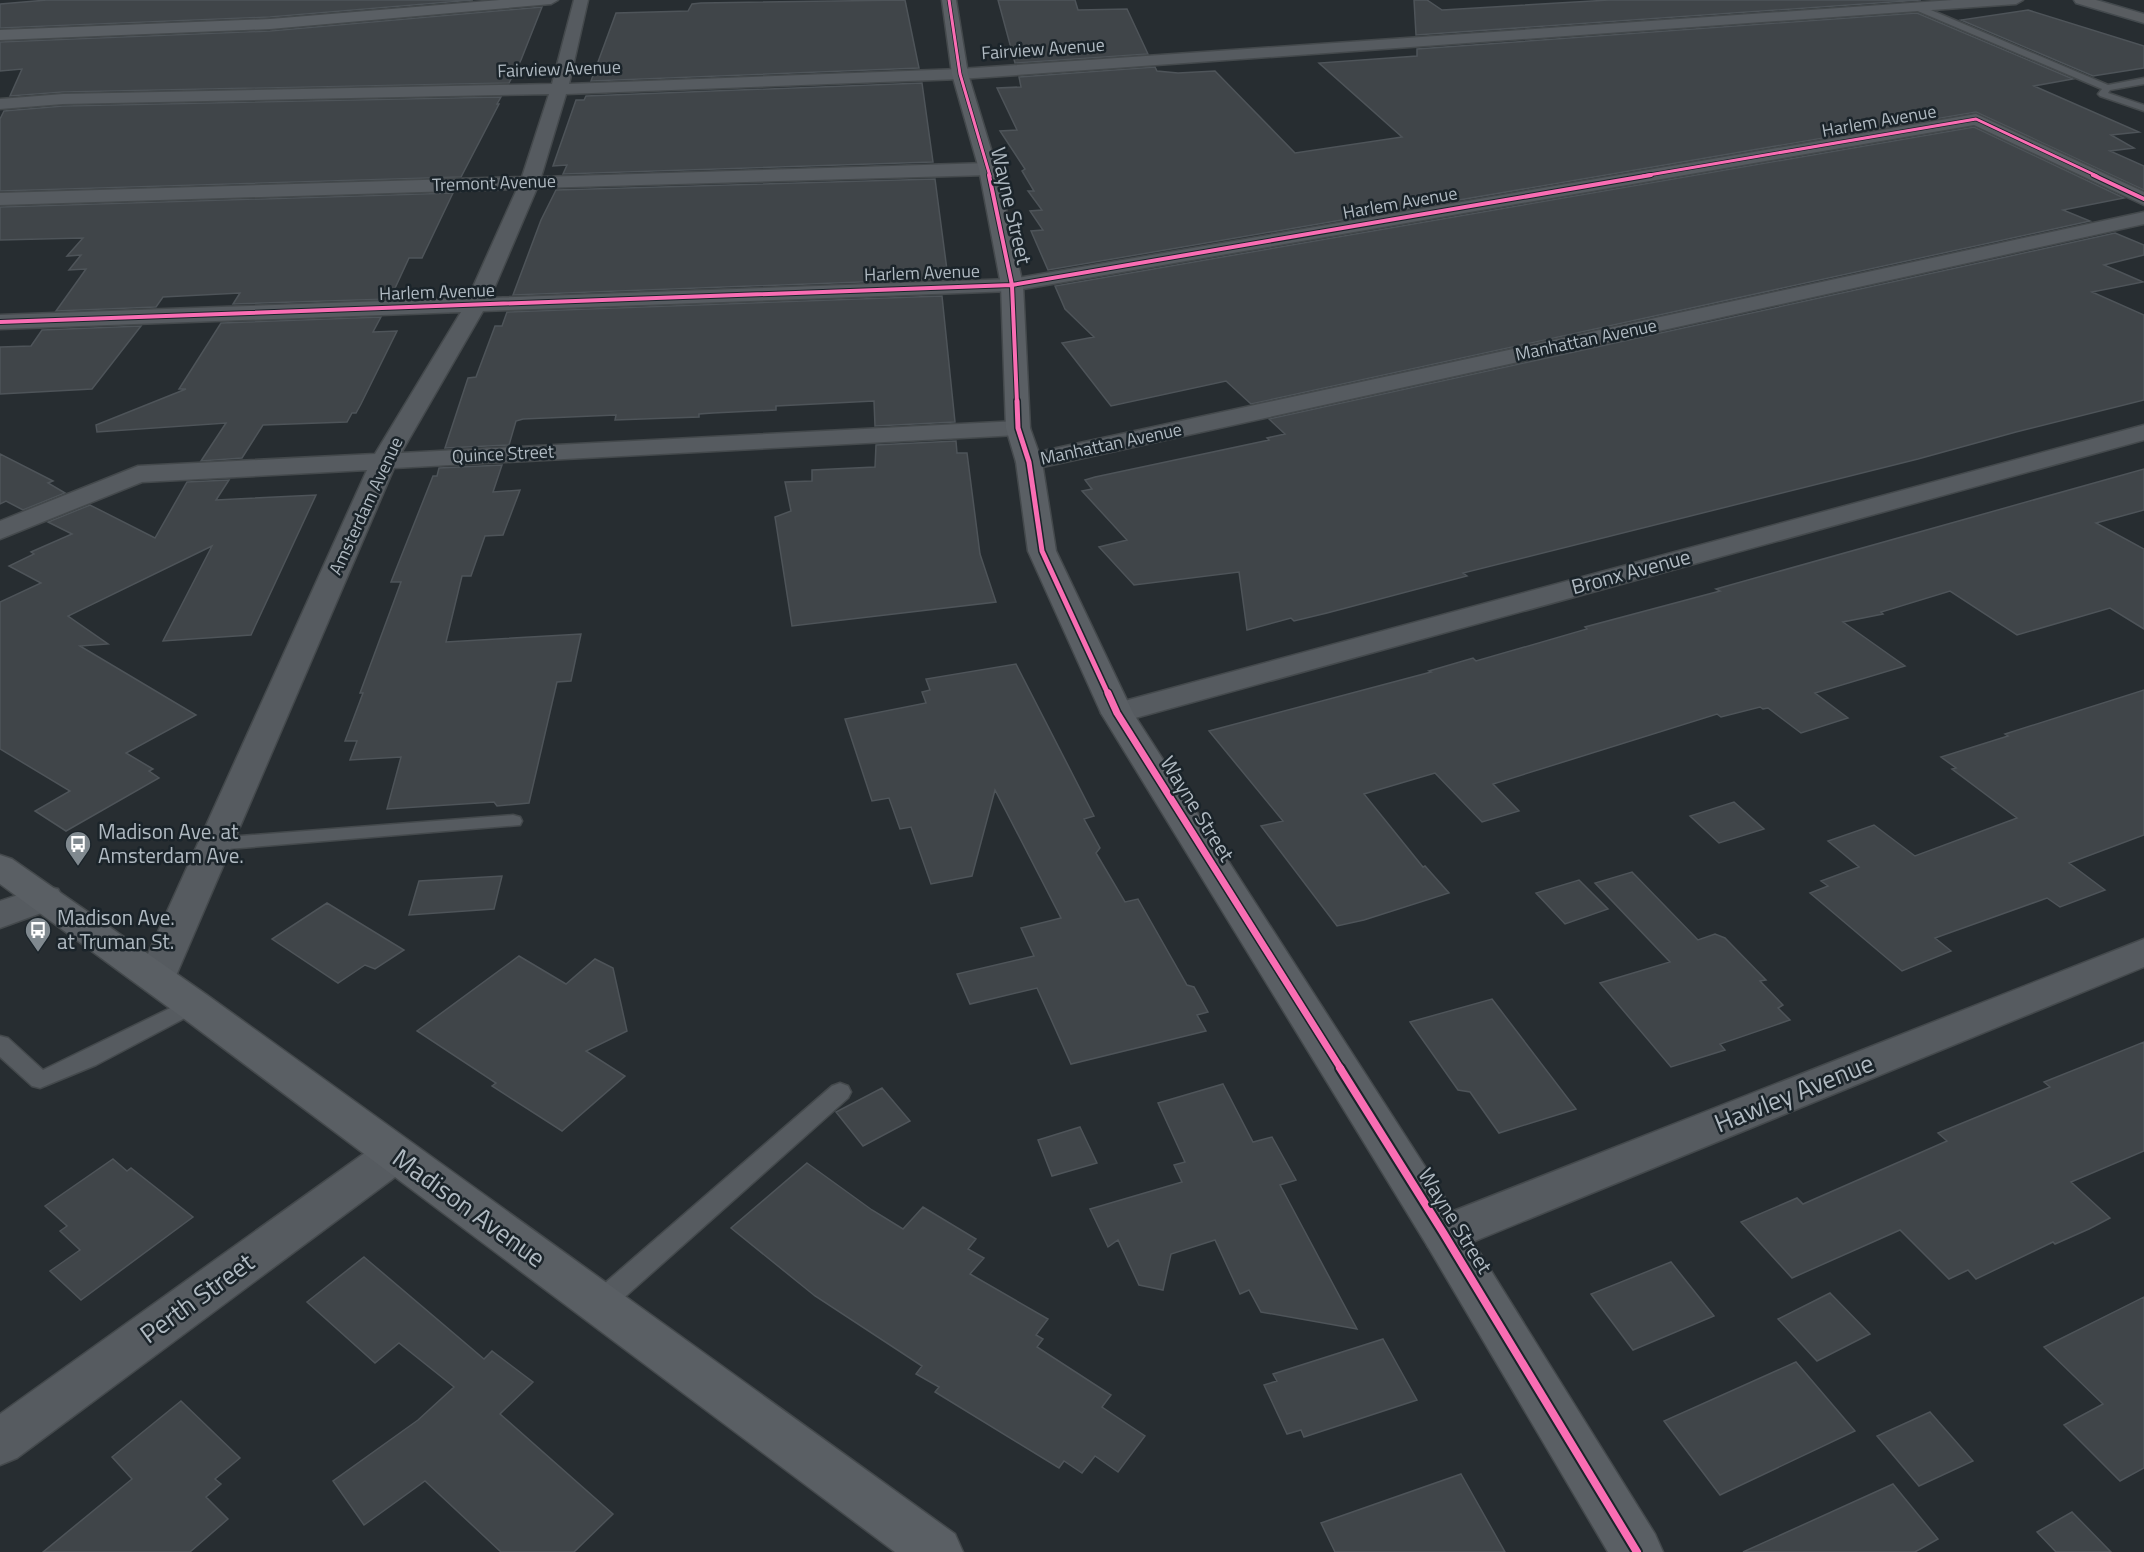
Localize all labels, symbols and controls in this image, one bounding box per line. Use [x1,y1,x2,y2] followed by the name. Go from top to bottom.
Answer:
[980,31,1106,66] street label: Fairview Avenue
[497,53,621,84] street label: Fairview Avenue
[1819,97,1938,144] street label: Harlem Avenue
[983,144,1041,268] street label: Wayne Street
[432,167,556,198] street label: Tremont Avenue
[1340,179,1459,226] street label: Harlem Avenue
[864,257,980,288] street label: Harlem Avenue
[379,276,495,307] street label: Harlem Avenue
[1513,311,1659,368] street label: Manhattan Avenue
[1038,415,1184,472] street label: Manhattan Avenue
[322,432,409,579] street label: Amsterdam Avenue
[451,437,555,470] street label: Quince Street
[1568,540,1694,602] street label: Bronx Avenue
[1153,749,1243,868] street label: Wayne Street
[98,815,244,871] place label: Madison Ave. at Amsterdam Ave.
[63,829,93,867] bus stop icon: Madison Ave. at Amsterdam Ave.
[57,901,175,957] place label: Madison Ave. at Truman St.
[23,915,53,953] bus stop icon: Madison Ave. at Truman St.
[1708,1043,1879,1142] street label: Hawley Avenue
[385,1139,554,1277] street label: Madison Avenue
[1411,1161,1501,1280] street label: Wayne Street
[131,1243,262,1353] street label: Perth Street

